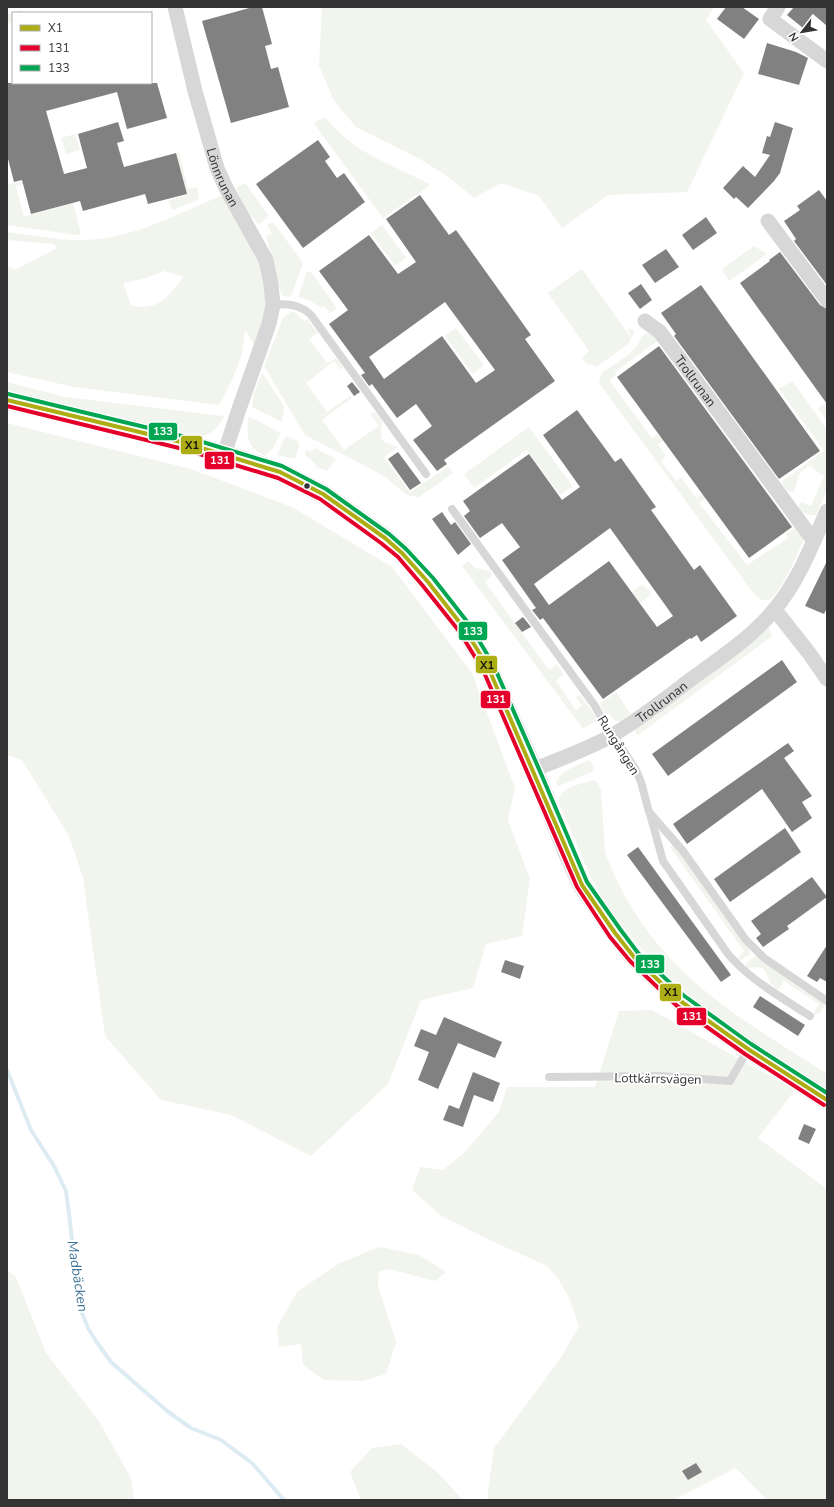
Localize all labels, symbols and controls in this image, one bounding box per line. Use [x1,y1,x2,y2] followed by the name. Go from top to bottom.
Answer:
[12,12,152,84] legend
[782,12,822,52] north arrow
[48,20,63,36] text: X1
[785,30,802,44] text: N
[48,40,70,56] text: 131
[48,60,70,76] text: 133
[202,146,243,210] street label: Lönnrunan
[670,352,720,411] street label: Trollrunan
[148,422,178,441] line badge: 133
[153,424,173,439] text: 133
[180,435,203,455] line badge: X1
[184,438,199,453] text: X1
[204,451,235,470] line badge: 131
[210,453,230,468] text: 131
[302,481,312,491] unlabelled marker
[458,621,488,641] line badge: 133
[463,624,483,639] text: 133
[475,655,498,674] line badge: X1
[479,658,494,673] text: X1
[632,677,691,728] street label: Trollrunan
[480,690,511,709] line badge: 131
[486,692,506,707] text: 131
[593,712,644,779] street label: Rungången
[635,954,665,974] line badge: 133
[640,957,660,972] text: 133
[659,983,682,1002] line badge: X1
[663,985,678,1000] text: X1
[676,1007,707,1026] line badge: 131
[682,1009,702,1024] text: 131
[614,1069,702,1089] street label: Lottkärrsvägen
[63,1239,93,1313] water label: Madbäcken

